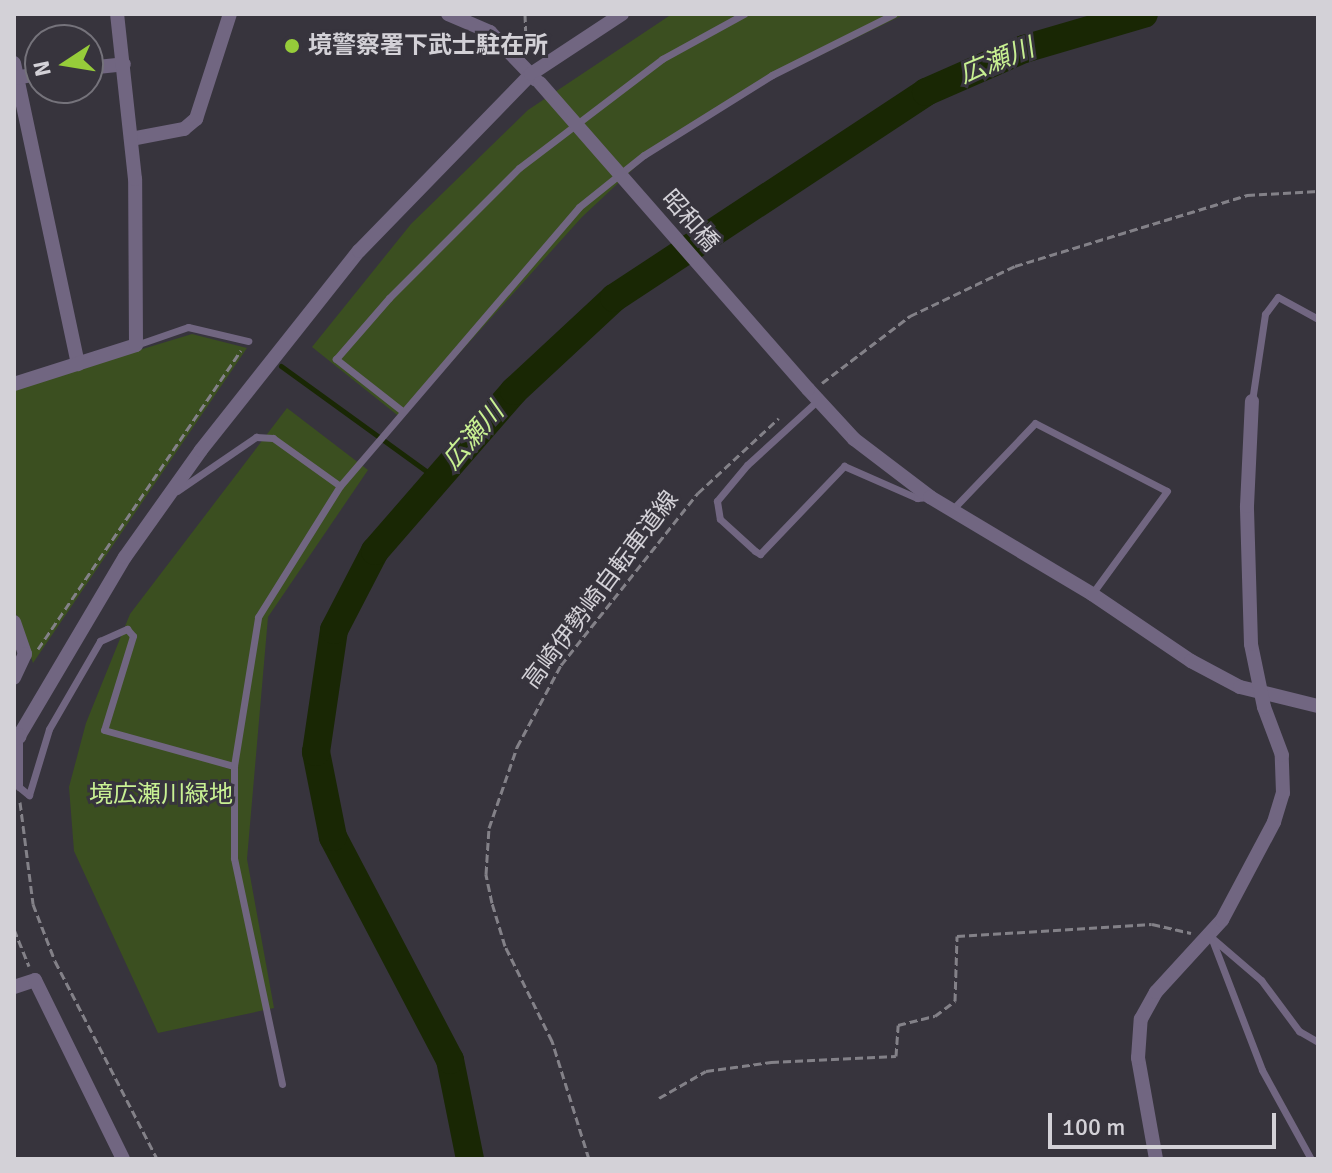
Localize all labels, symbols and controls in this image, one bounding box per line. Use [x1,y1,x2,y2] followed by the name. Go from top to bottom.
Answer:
[24,24,104,104] north arrow
[308,32,548,60] place label: 境警察署下武士駐在所
[955,33,1039,91] water label: 広瀬川
[283,37,301,55] marker: 境警察署下武士駐在所
[27,58,57,79] text: N
[656,184,724,258] street label: 昭和橋
[437,397,511,477] water label: 広瀬川
[517,485,685,695] street label: 高崎伊勢崎自転車道線
[89,781,233,809] park label: 境広瀬川緑地
[1052,1097,1280,1147] scale bar
[1062,1112,1125,1142] text: 100 m

